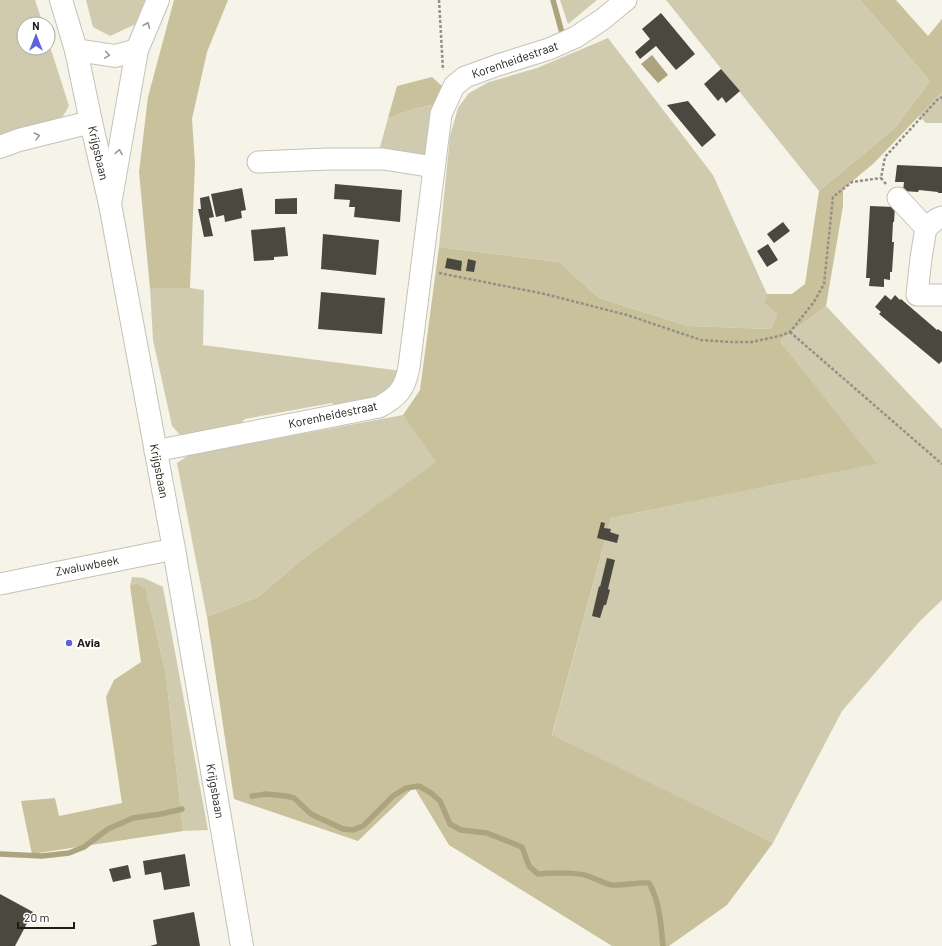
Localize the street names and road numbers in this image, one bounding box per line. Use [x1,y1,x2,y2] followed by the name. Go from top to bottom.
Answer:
[470,38,560,80] street label: Korenheidestraat
[86,124,112,181] street label: Krijgsbaan
[287,398,379,430] street label: Korenheidestraat
[148,442,172,499] street label: Krijgsbaan
[54,552,120,578] street label: Zwaluwbeek
[204,762,228,819] street label: Krijgsbaan

